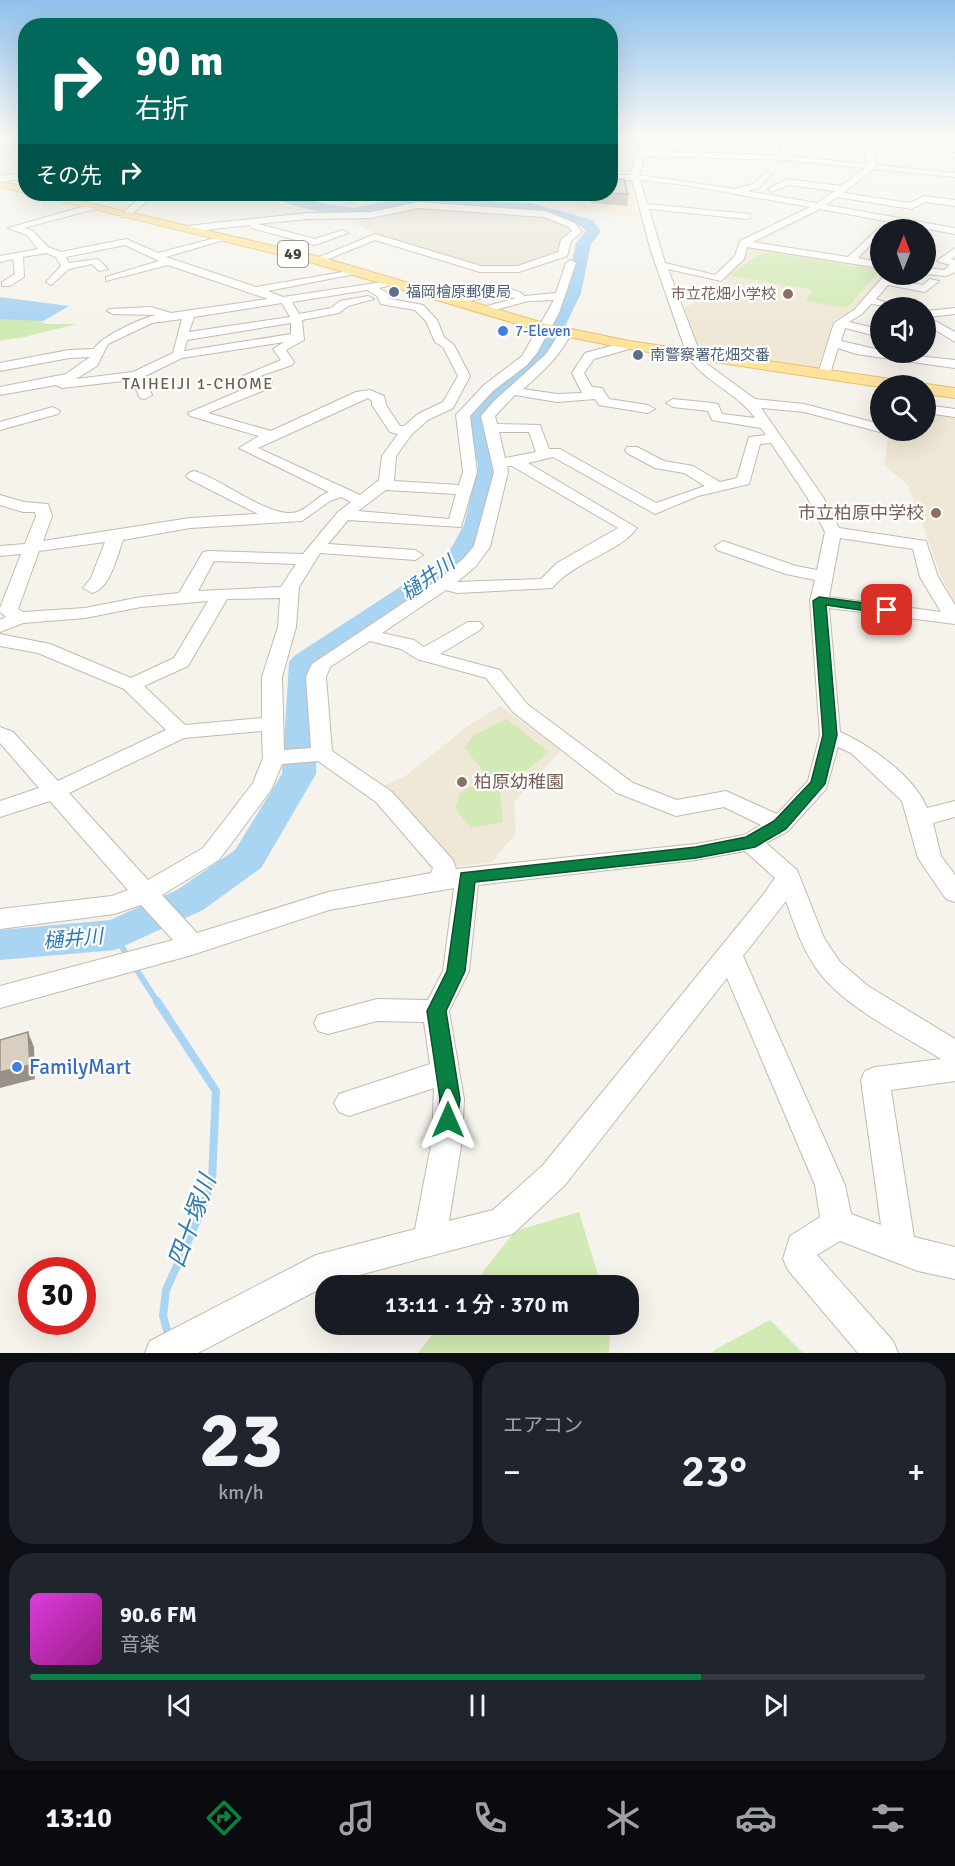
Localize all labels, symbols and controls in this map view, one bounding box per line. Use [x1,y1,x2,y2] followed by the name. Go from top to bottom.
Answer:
[135,36,224,87] text: 90 m
[36,42,114,120] icon: right
[135,93,189,126] text: 右折
[114,156,147,189] icon: right
[36,162,102,189] text: その先
[870,219,936,285] north arrow
[870,219,936,441] map controls
[278,241,308,267] road number: 49
[406,283,511,301] place label: 福岡檜原郵便局
[387,285,401,299] marker: 福岡檜原郵便局
[671,285,776,303] place label: 市立花畑小学校
[781,287,795,301] marker: 市立花畑小学校
[870,297,936,363] button: sound
[515,322,571,340] place label: 7-Eleven
[496,324,510,338] marker: 7-Eleven
[650,346,770,364] place label: 南警察署花畑交番
[631,348,645,362] marker: 南警察署花畑交番
[122,374,274,394] district label: TAIHEIJI 1-CHOME
[870,375,936,441] button: search
[798,502,924,524] place label: 市立柏原中学校
[929,506,943,520] marker: 市立柏原中学校
[396,549,461,606] water label: 樋井川
[861,584,912,635] pin
[870,593,903,626] icon: arrive
[474,771,564,793] place label: 柏原幼稚園
[455,775,469,789] marker: 柏原幼稚園
[42,924,106,954] water label: 樋井川
[29,1054,131,1080] place label: FamilyMart
[10,1060,24,1074] marker: FamilyMart
[416,1088,480,1152] position arrow
[161,1168,224,1271] water label: 四十塚川
[18,1257,96,1335] speed limit sign: 30
[385,1291,569,1318] text: 13:11 · 1 分 · 370 m
[199,1393,283,1489] text: 23
[503,1413,583,1438] text: エアコン
[681,1444,747,1499] text: 23°
[503,1452,521,1493] text: −
[907,1452,925,1493] text: +
[218,1480,264,1505] text: km/h
[120,1601,197,1628] text: 90.6 FM
[120,1632,160,1657] text: 音楽
[163,1689,196,1722] icon: previous
[461,1689,494,1722] icon: pause
[759,1689,792,1722] icon: next
[203,1797,245,1839] icon: directions
[336,1797,378,1839] icon: music
[469,1797,511,1839] icon: phone
[602,1797,644,1839] icon: climate
[735,1797,777,1839] icon: car
[867,1797,909,1839] icon: filters
[45,1802,112,1835] text: 13:10

